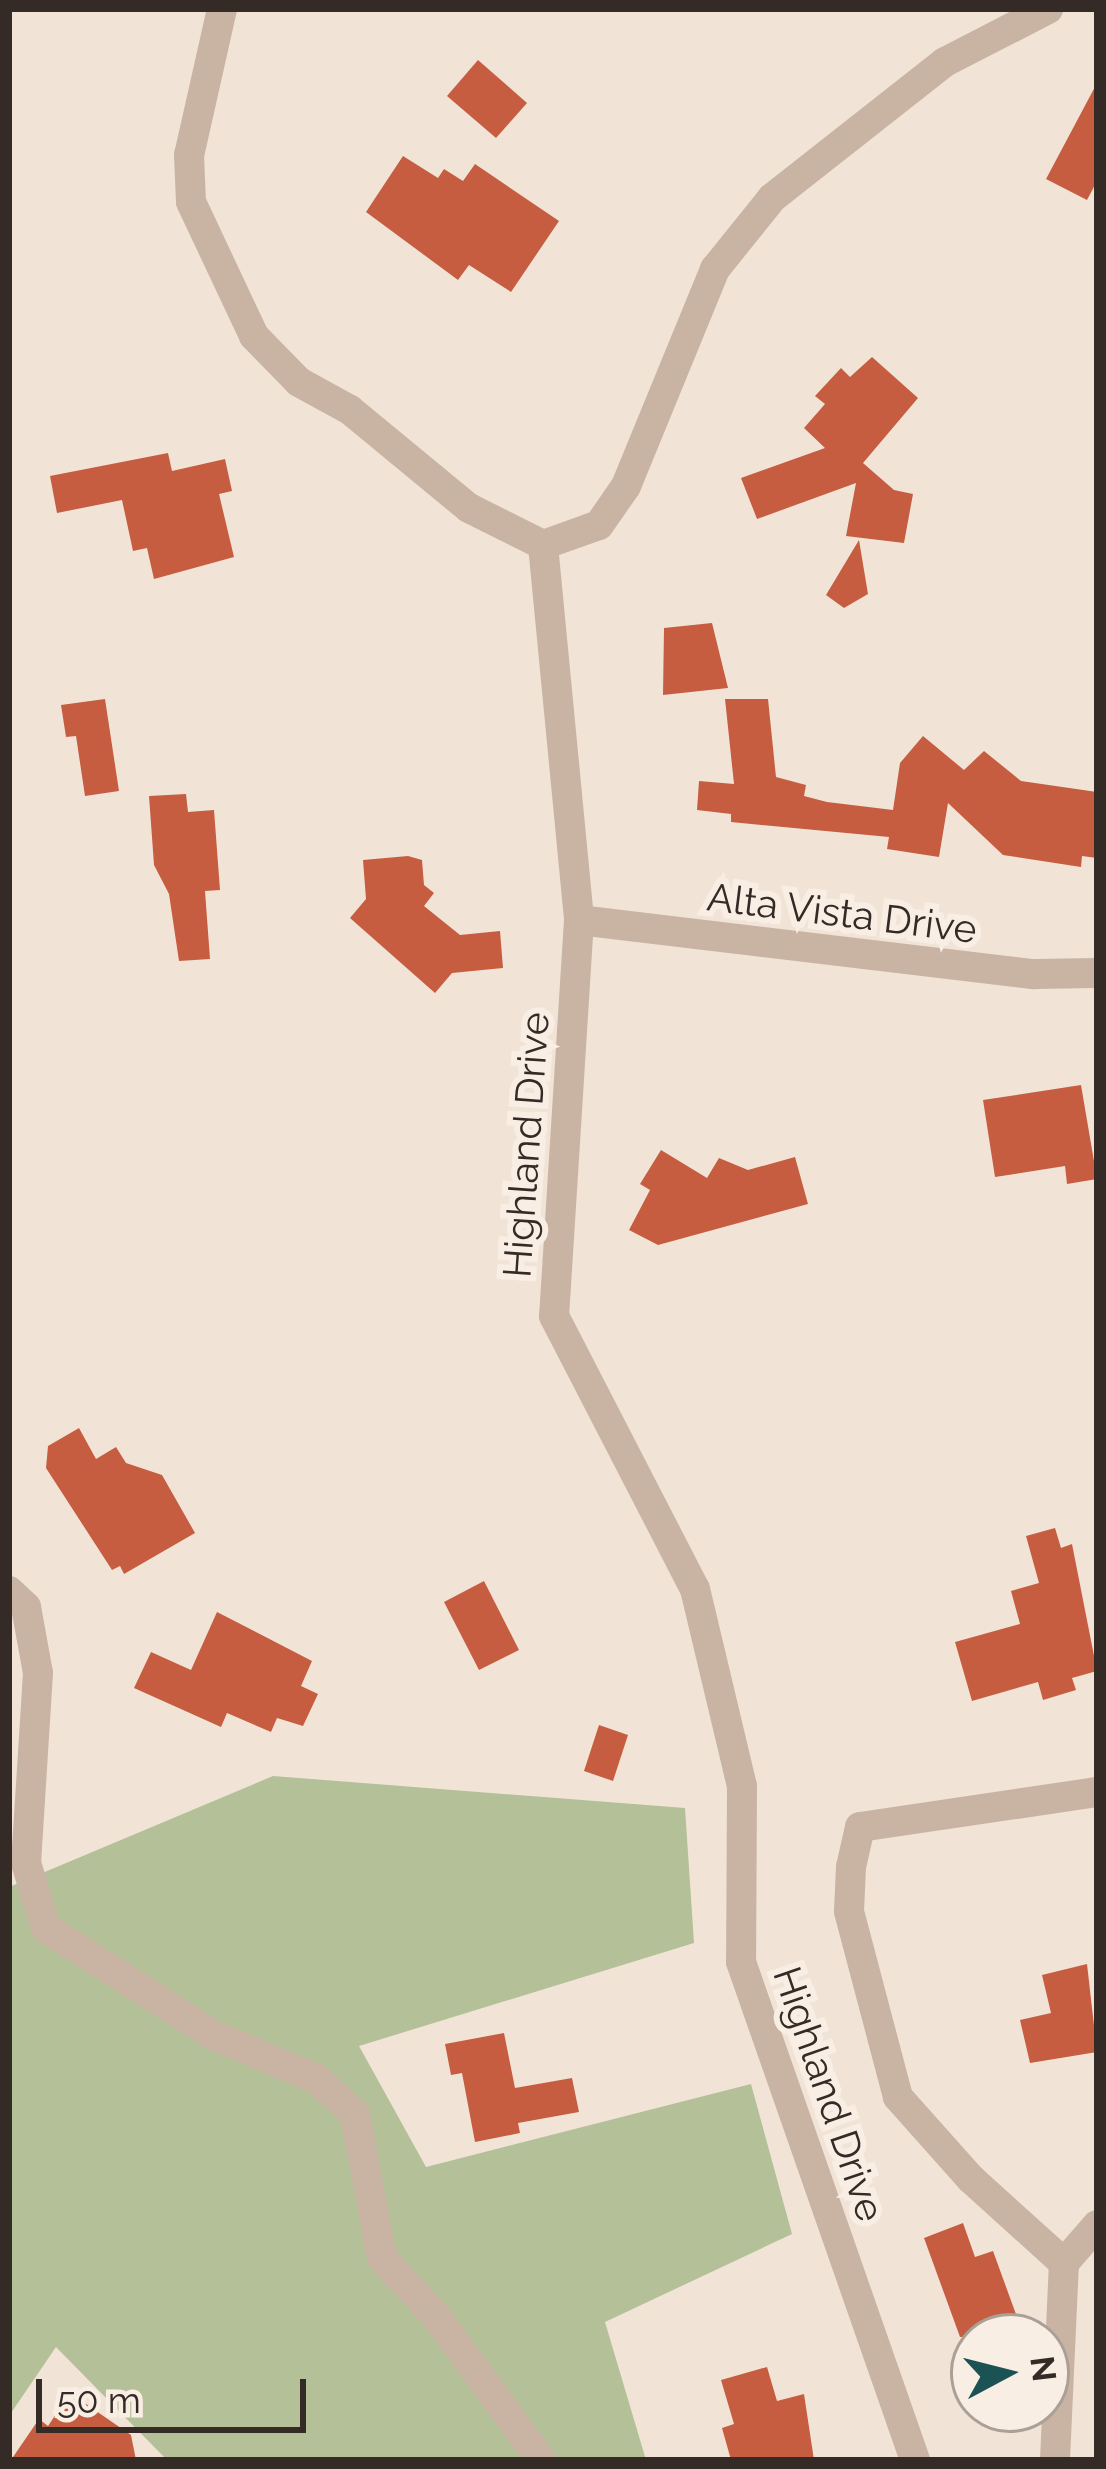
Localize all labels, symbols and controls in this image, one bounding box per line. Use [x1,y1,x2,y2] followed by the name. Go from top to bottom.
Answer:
[704,873,980,953] street label: Alta Vista Drive
[493,1011,559,1279] street label: Highland Drive
[764,1961,894,2227] street label: Highland Drive
[950,2313,1070,2433] north arrow
[1022,2354,1064,2384] text: N
[42,2355,312,2429] scale bar
[57,2379,141,2421] text: 50 m

